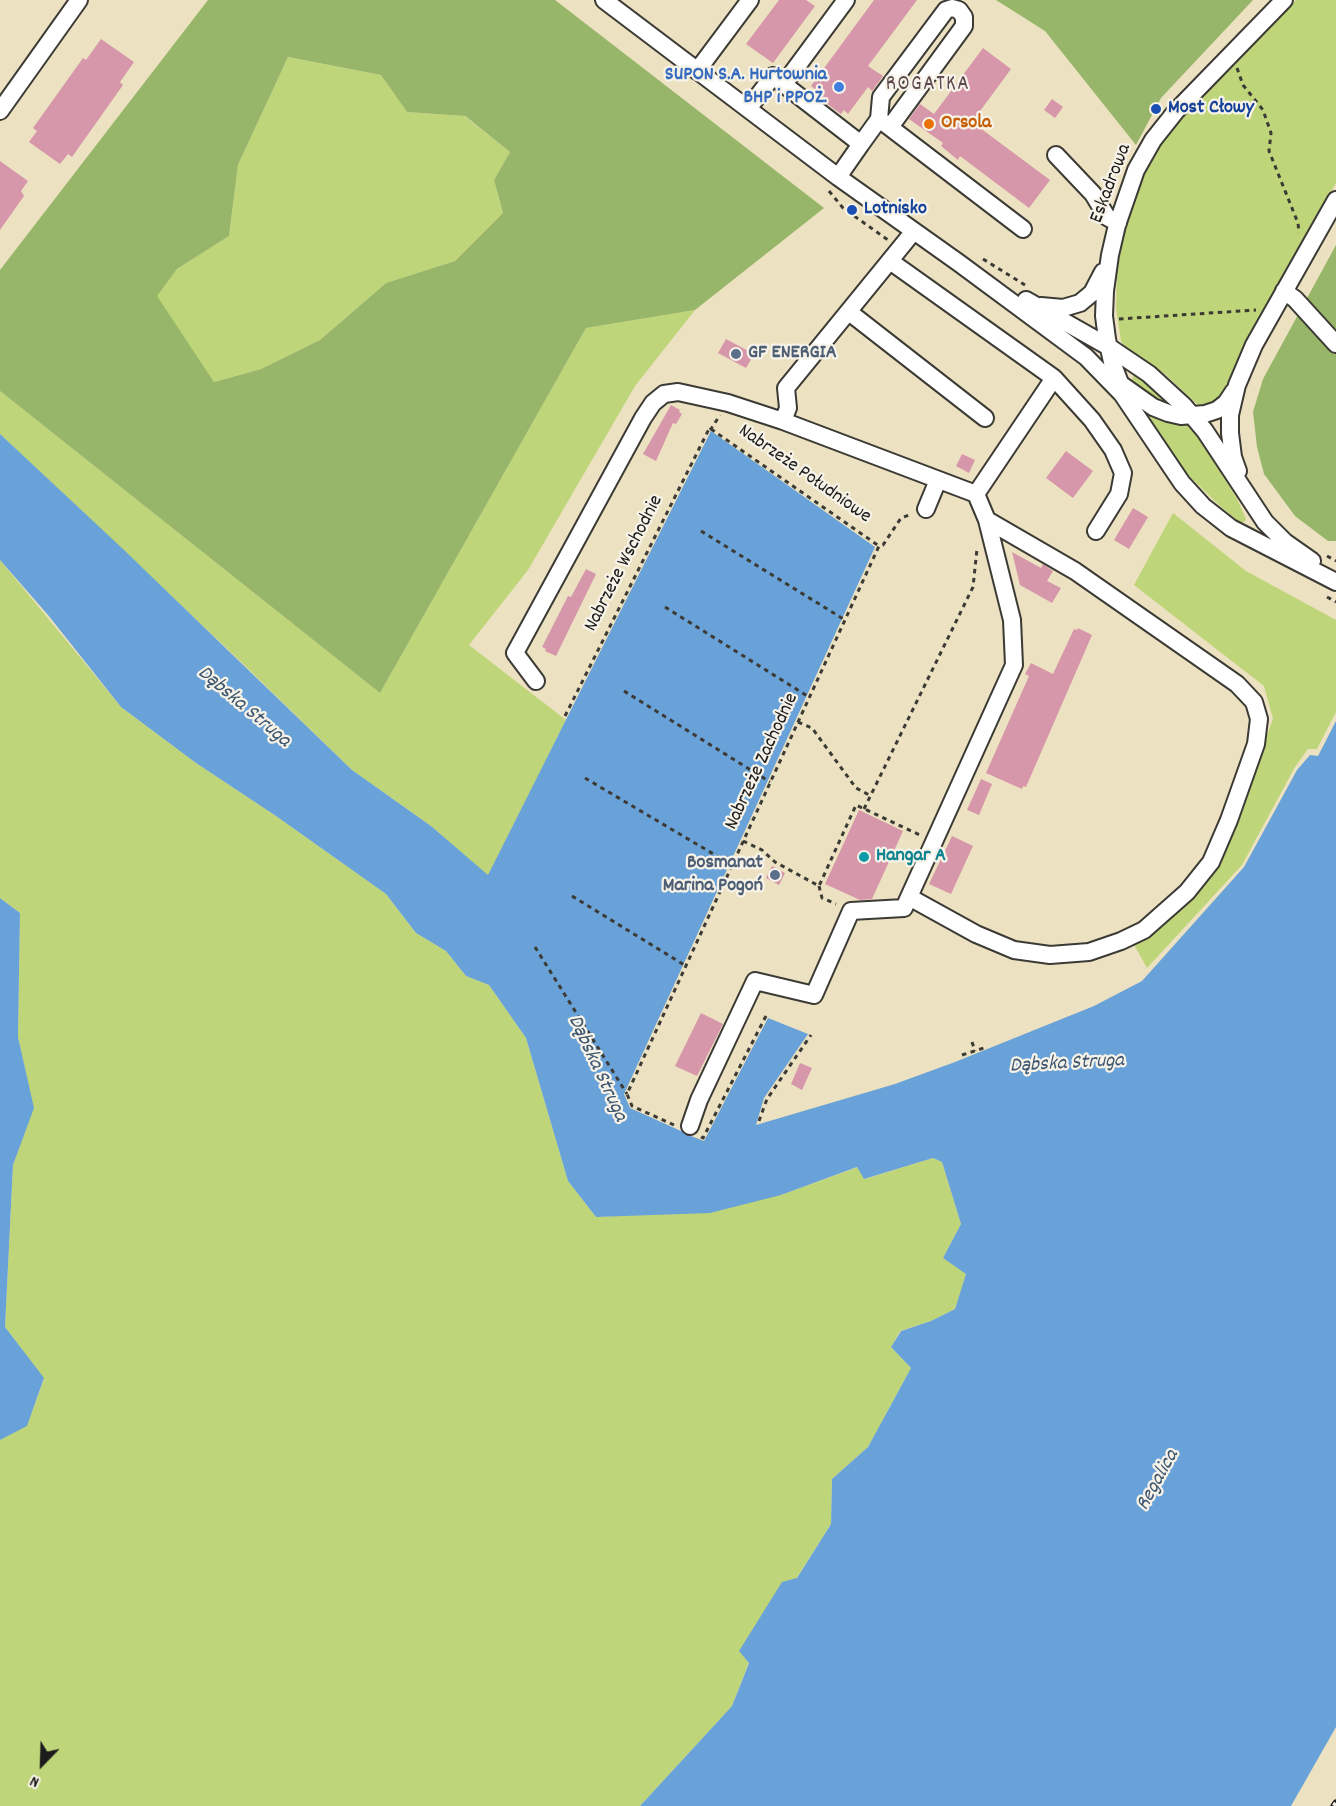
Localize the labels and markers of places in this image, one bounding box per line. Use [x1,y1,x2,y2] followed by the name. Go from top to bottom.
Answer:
[665,64,827,111] place label: SUPON S.A. Hurtownia BHP i PPOŻ.
[832,80,846,94] marker: SUPON S.A. Hurtownia BHP i PPOŻ.
[1168,97,1254,121] place label: Most Cłowy
[1149,102,1163,116] marker: Most Cłowy
[941,112,991,136] place label: Orsola
[922,117,936,131] marker: Orsola
[864,198,927,222] place label: Lotnisko
[845,203,859,217] marker: Lotnisko
[748,342,837,366] place label: GF ENERGIA
[729,347,743,361] marker: GF ENERGIA
[876,845,946,869] place label: Hangar A
[857,850,871,864] marker: Hangar A
[663,852,763,899] place label: Bosmanat Marina Pogoń
[768,868,782,882] marker: Bosmanat Marina Pogoń

